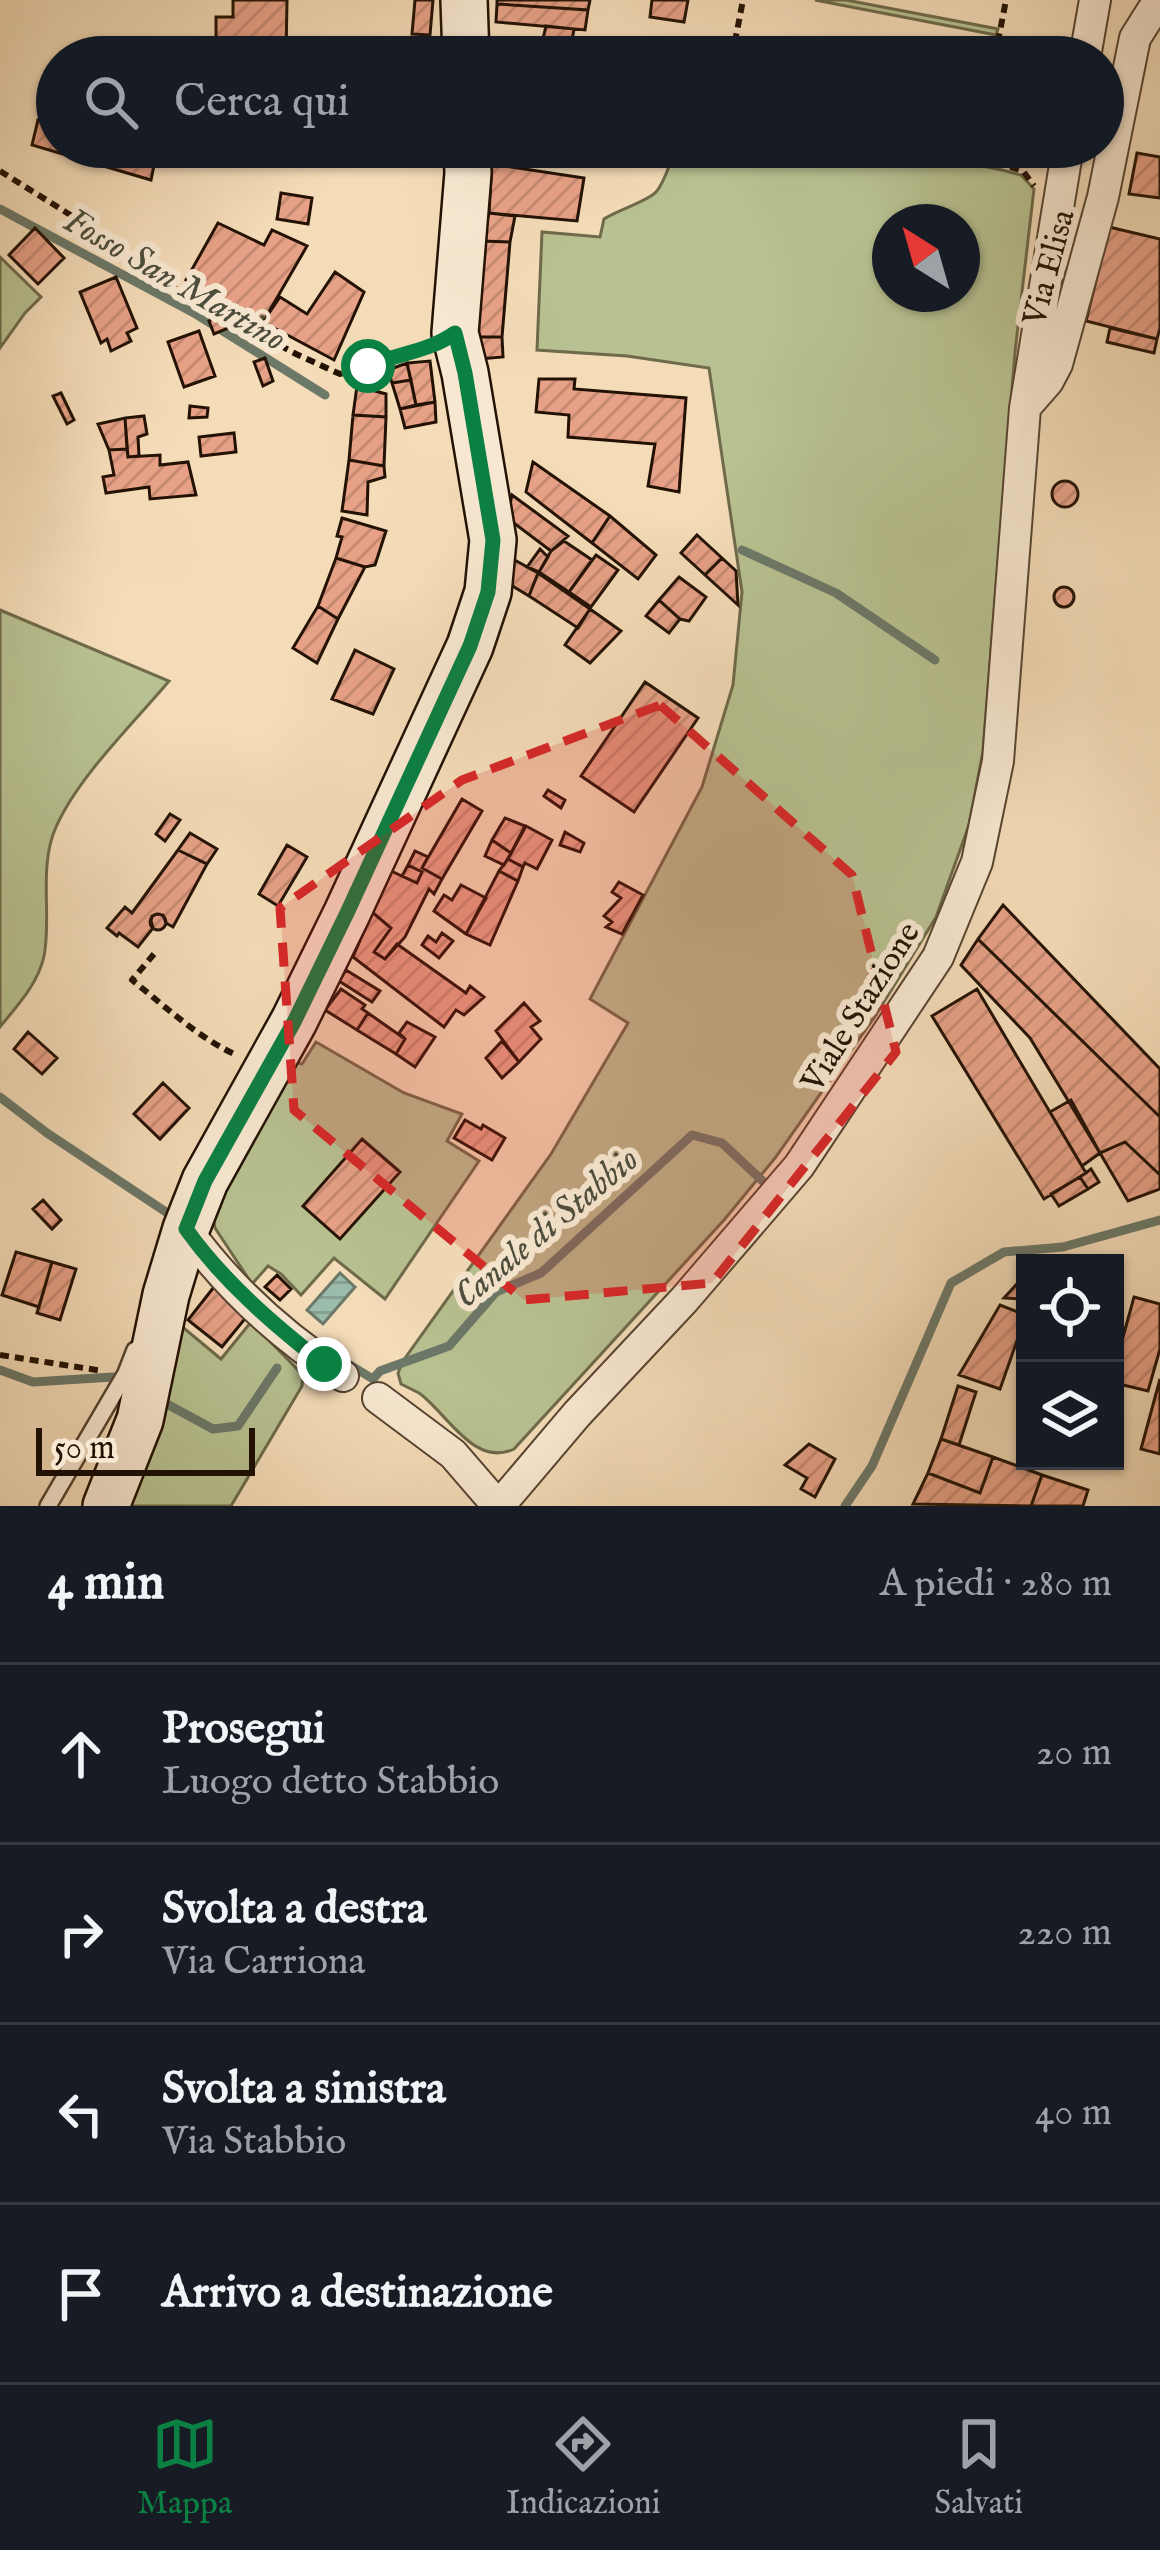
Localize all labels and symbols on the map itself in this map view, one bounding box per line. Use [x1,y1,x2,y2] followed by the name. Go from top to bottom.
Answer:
[55,198,294,363] water label: Fosso San Martino
[872,204,980,312] north arrow
[1014,204,1086,331] street label: Via Elisa
[341,339,395,393] route start
[792,915,930,1101] street label: Viale Stazione
[445,1138,649,1319] water label: Canale di Stabbio
[297,1337,351,1391] route end
[36,1422,255,1475] scale bar

